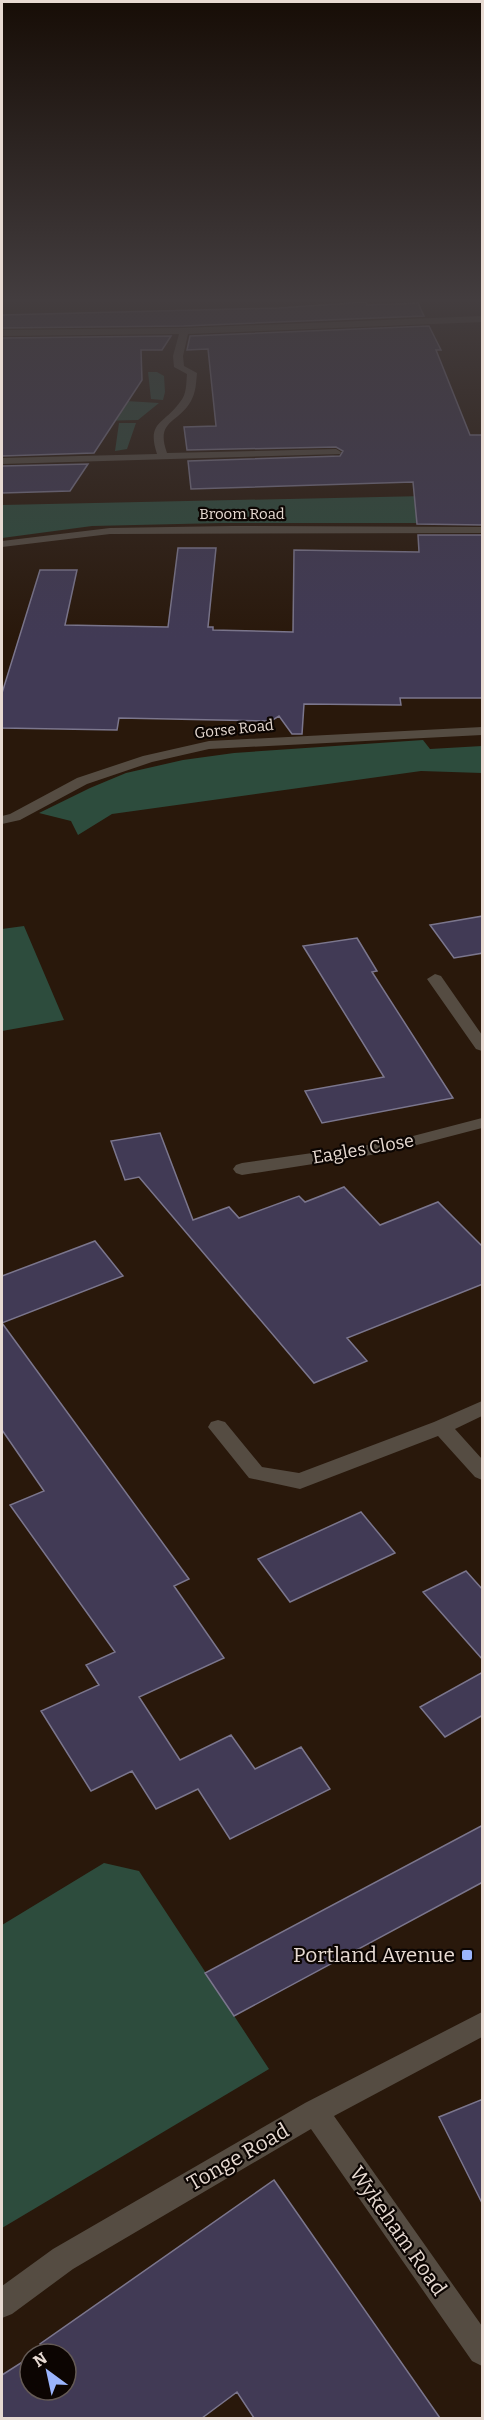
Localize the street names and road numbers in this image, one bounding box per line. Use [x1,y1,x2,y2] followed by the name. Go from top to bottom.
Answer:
[199,505,285,523] street label: Broom Road
[193,716,275,742] street label: Gorse Road
[310,1129,416,1169] street label: Eagles Close
[183,2117,293,2197] street label: Tonge Road
[344,2161,452,2301] street label: Wykeham Road

